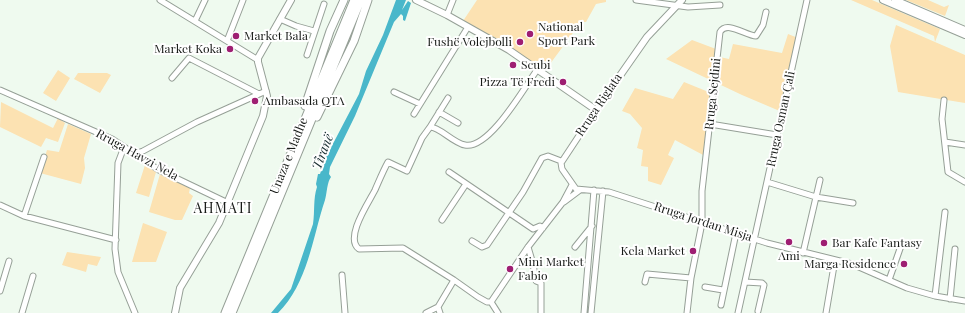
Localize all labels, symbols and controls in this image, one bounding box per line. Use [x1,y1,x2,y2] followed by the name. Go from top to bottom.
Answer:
[538,20,595,48] place label: National Sport Park
[244,29,308,43] place label: Market Bala
[525,29,535,39] marker: National Sport Park
[231,31,241,41] marker: Market Bala
[427,35,512,49] place label: Fushë Volejbolli
[515,37,525,47] marker: Fushë Volejbolli
[154,42,222,56] place label: Market Koka
[225,44,235,54] marker: Market Koka
[702,57,724,131] street label: Rruga Sejdini
[521,58,551,72] place label: Scubi
[508,60,518,70] marker: Scubi
[764,70,798,168] street label: Rruga Osman Çali
[573,71,625,139] street label: Rruga Riglata
[480,75,555,89] place label: Pizza Të Fredi
[558,77,568,87] marker: Pizza Të Fredi
[263,94,345,108] place label: Ambasada QTA
[250,96,260,106] marker: Ambasada QTA
[267,116,311,196] street label: Unaza e Madhe
[93,126,181,184] street label: Rruga Havzi Nela
[309,132,337,172] water label: Tiranë
[652,199,754,245] street label: Rruga Jordan Misja
[194,201,252,217] district label: AHMATI
[832,236,922,250] place label: Bar Kafe Fantasy
[784,237,794,247] marker: Ami
[819,238,829,248] marker: Bar Kafe Fantasy
[621,244,685,258] place label: Kela Market
[688,246,698,256] marker: Kela Market
[778,249,800,263] place label: Ami
[518,255,584,283] place label: Mini Market Fabio
[804,257,896,271] place label: Marga Residence
[899,259,909,269] marker: Marga Residence
[505,264,515,274] marker: Mini Market Fabio

